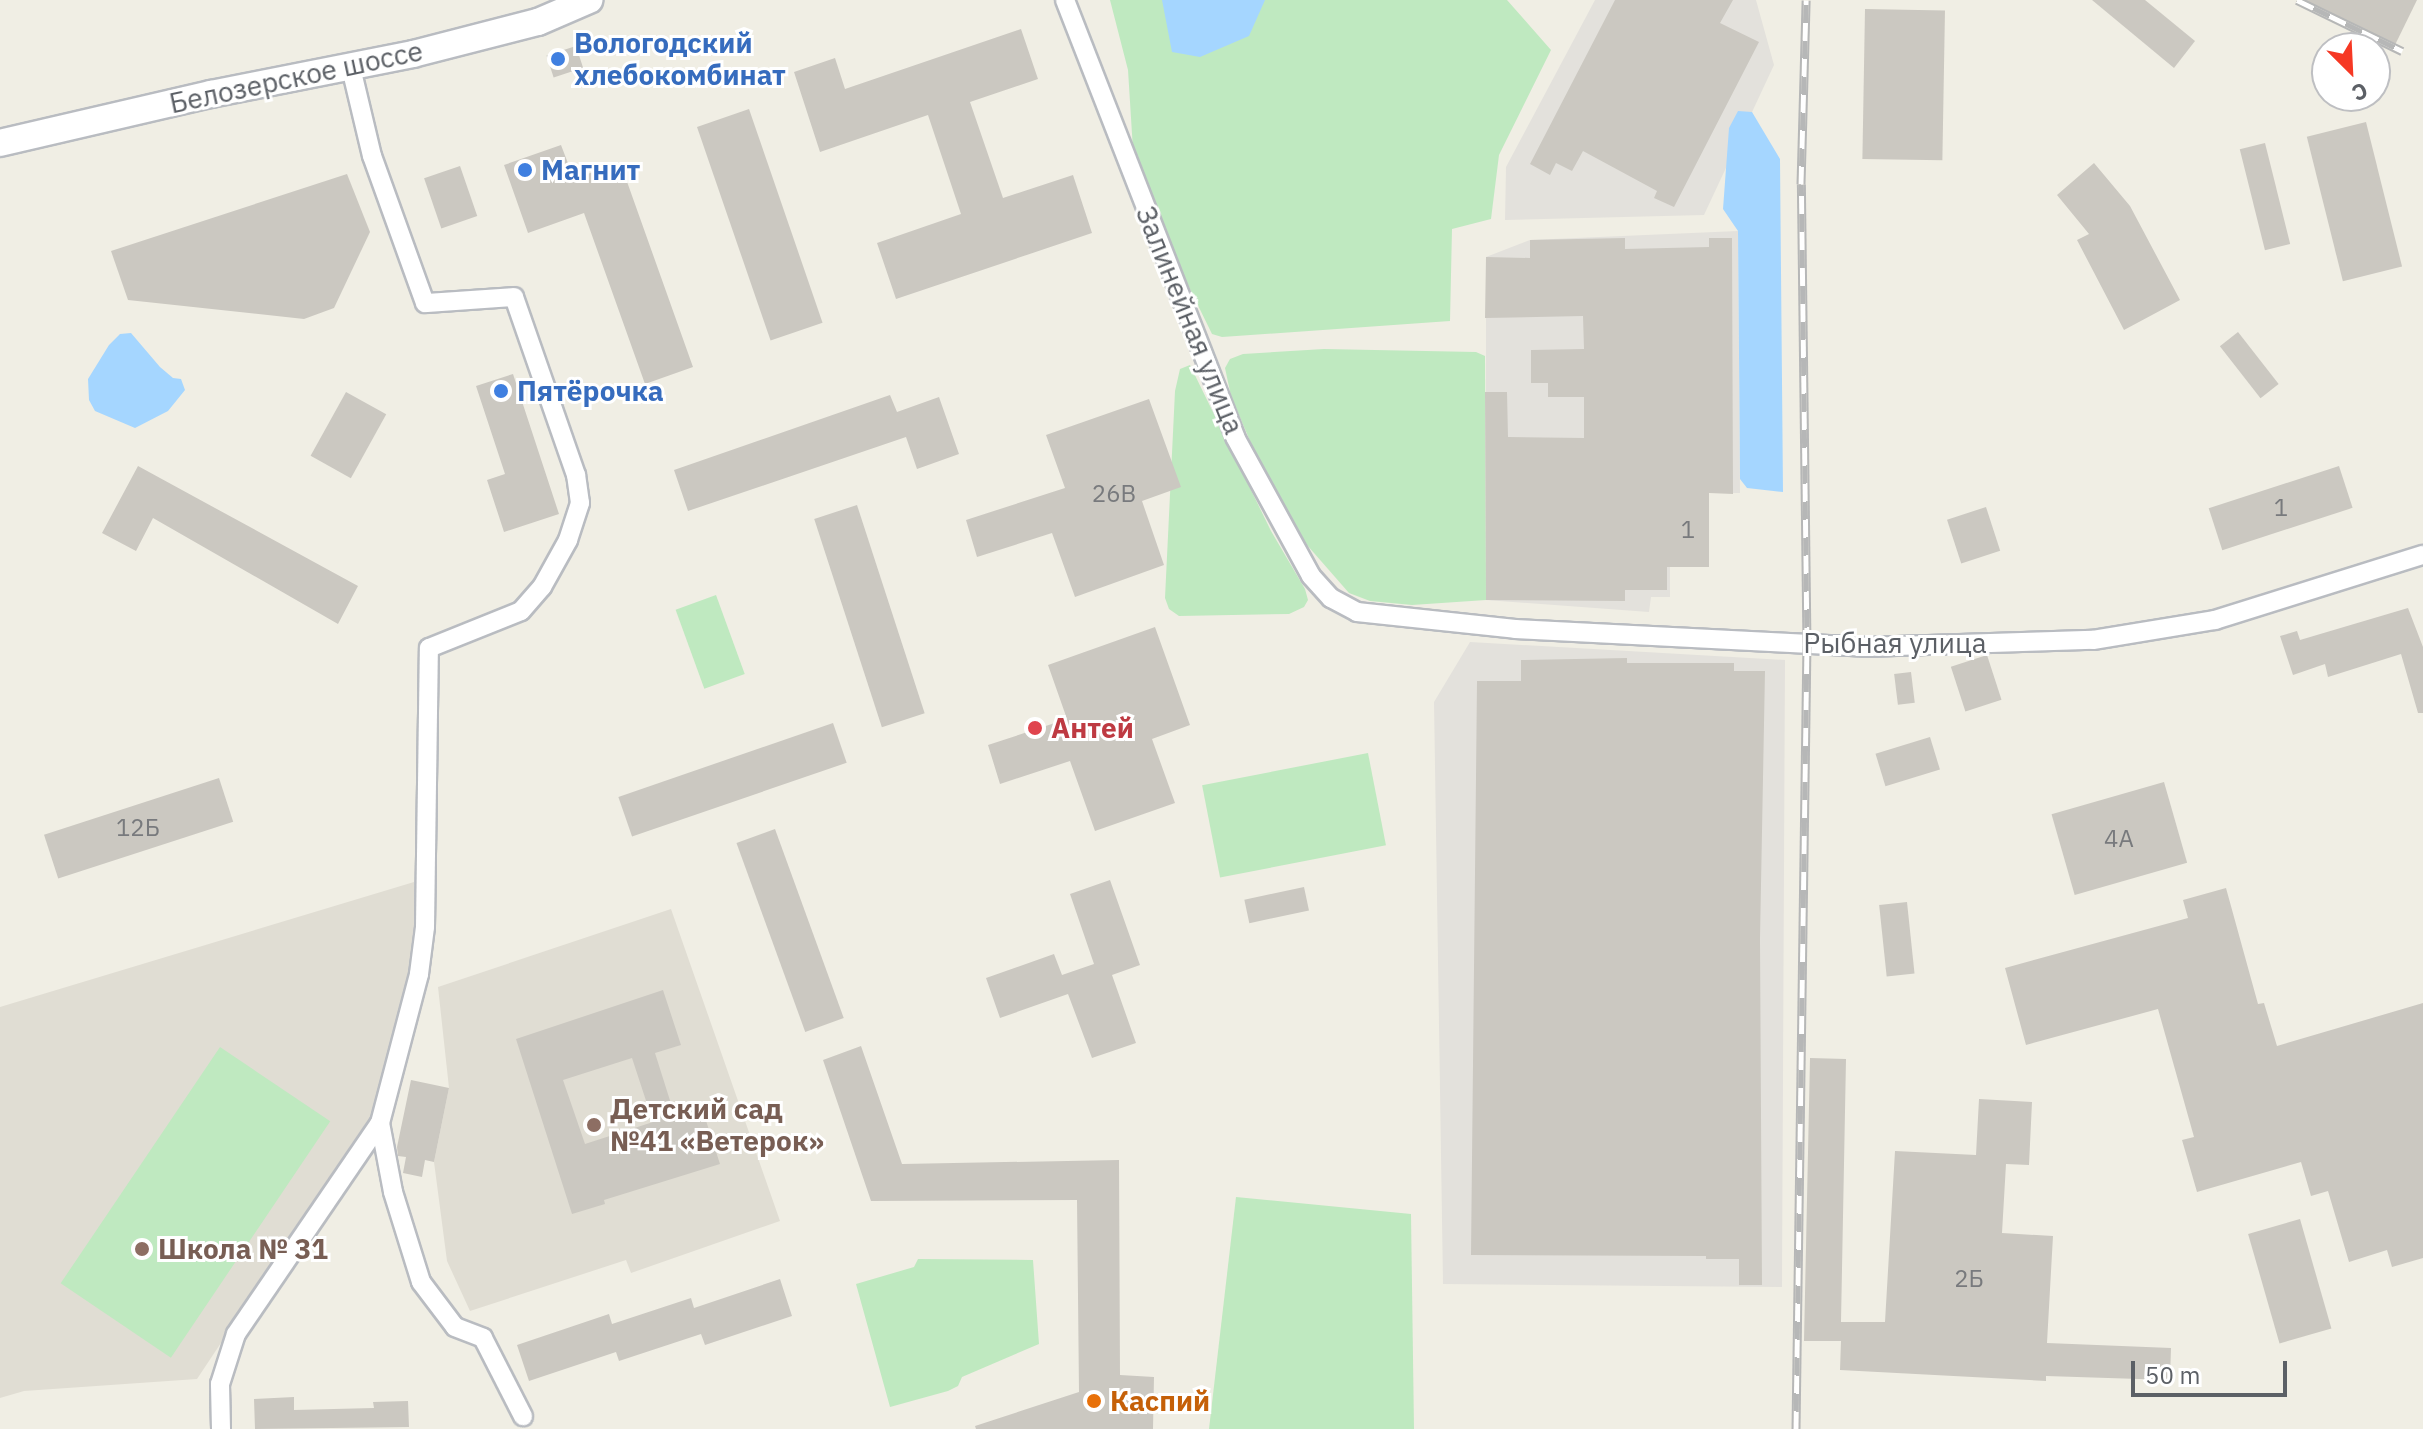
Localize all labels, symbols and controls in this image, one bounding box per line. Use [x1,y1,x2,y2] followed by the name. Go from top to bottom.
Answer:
[574,26,786,92] place label: Вологодский хлебокомбинат
[2311,32,2391,112] north arrow
[166,34,426,120] street label: Белозерское шоссе
[549,50,567,68] marker: Вологодский хлебокомбинат
[2348,76,2373,109] text: С
[541,153,640,187] place label: Магнит
[516,161,534,179] marker: Магнит
[1129,201,1251,439] street label: Залинейная улица
[517,374,664,408] place label: Пятёрочка
[492,382,510,400] marker: Пятёрочка
[1092,480,1136,508] house number: 26В
[2274,494,2288,522] house number: 1
[1681,516,1695,544] house number: 1
[1803,626,1987,660] street label: Рыбная улица
[1051,711,1134,745] place label: Антей
[1026,719,1044,737] marker: Антей
[116,814,160,842] house number: 12Б
[2104,825,2134,853] house number: 4А
[610,1092,824,1158] place label: Детский сад №41 «Ветерок»
[585,1116,603,1134] marker: Детский сад №41 «Ветерок»
[158,1232,328,1266] place label: Школа № 31
[133,1240,151,1258] marker: Школа № 31
[1954,1265,1984,1293] house number: 2Б
[2135,1345,2291,1395] scale bar
[2145,1359,2200,1391] text: 50 m
[1110,1384,1210,1418] place label: Каспий
[1085,1392,1103,1410] marker: Каспий

